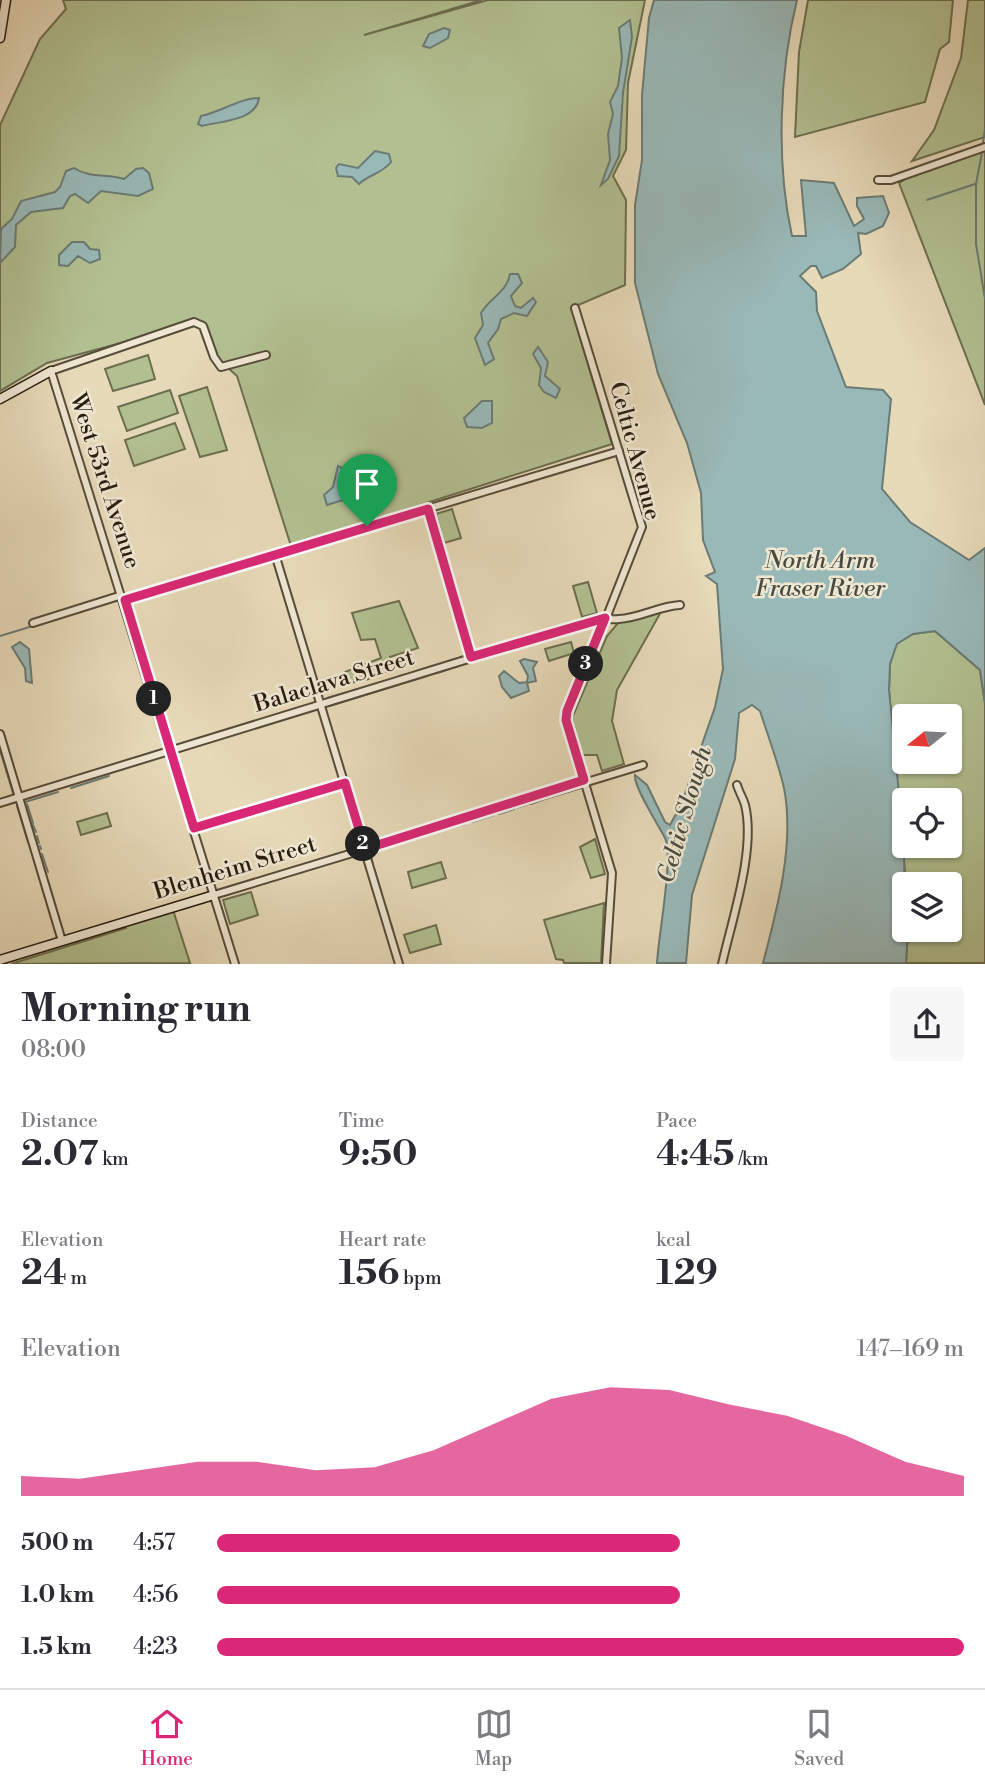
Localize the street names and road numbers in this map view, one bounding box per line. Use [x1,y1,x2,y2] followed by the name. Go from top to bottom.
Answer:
[603,379,667,523] street label: Celtic Avenue
[63,389,147,572] street label: West 53rd Avenue
[250,643,418,719] street label: Balaclava Street
[149,830,320,906] street label: Blenheim Street

